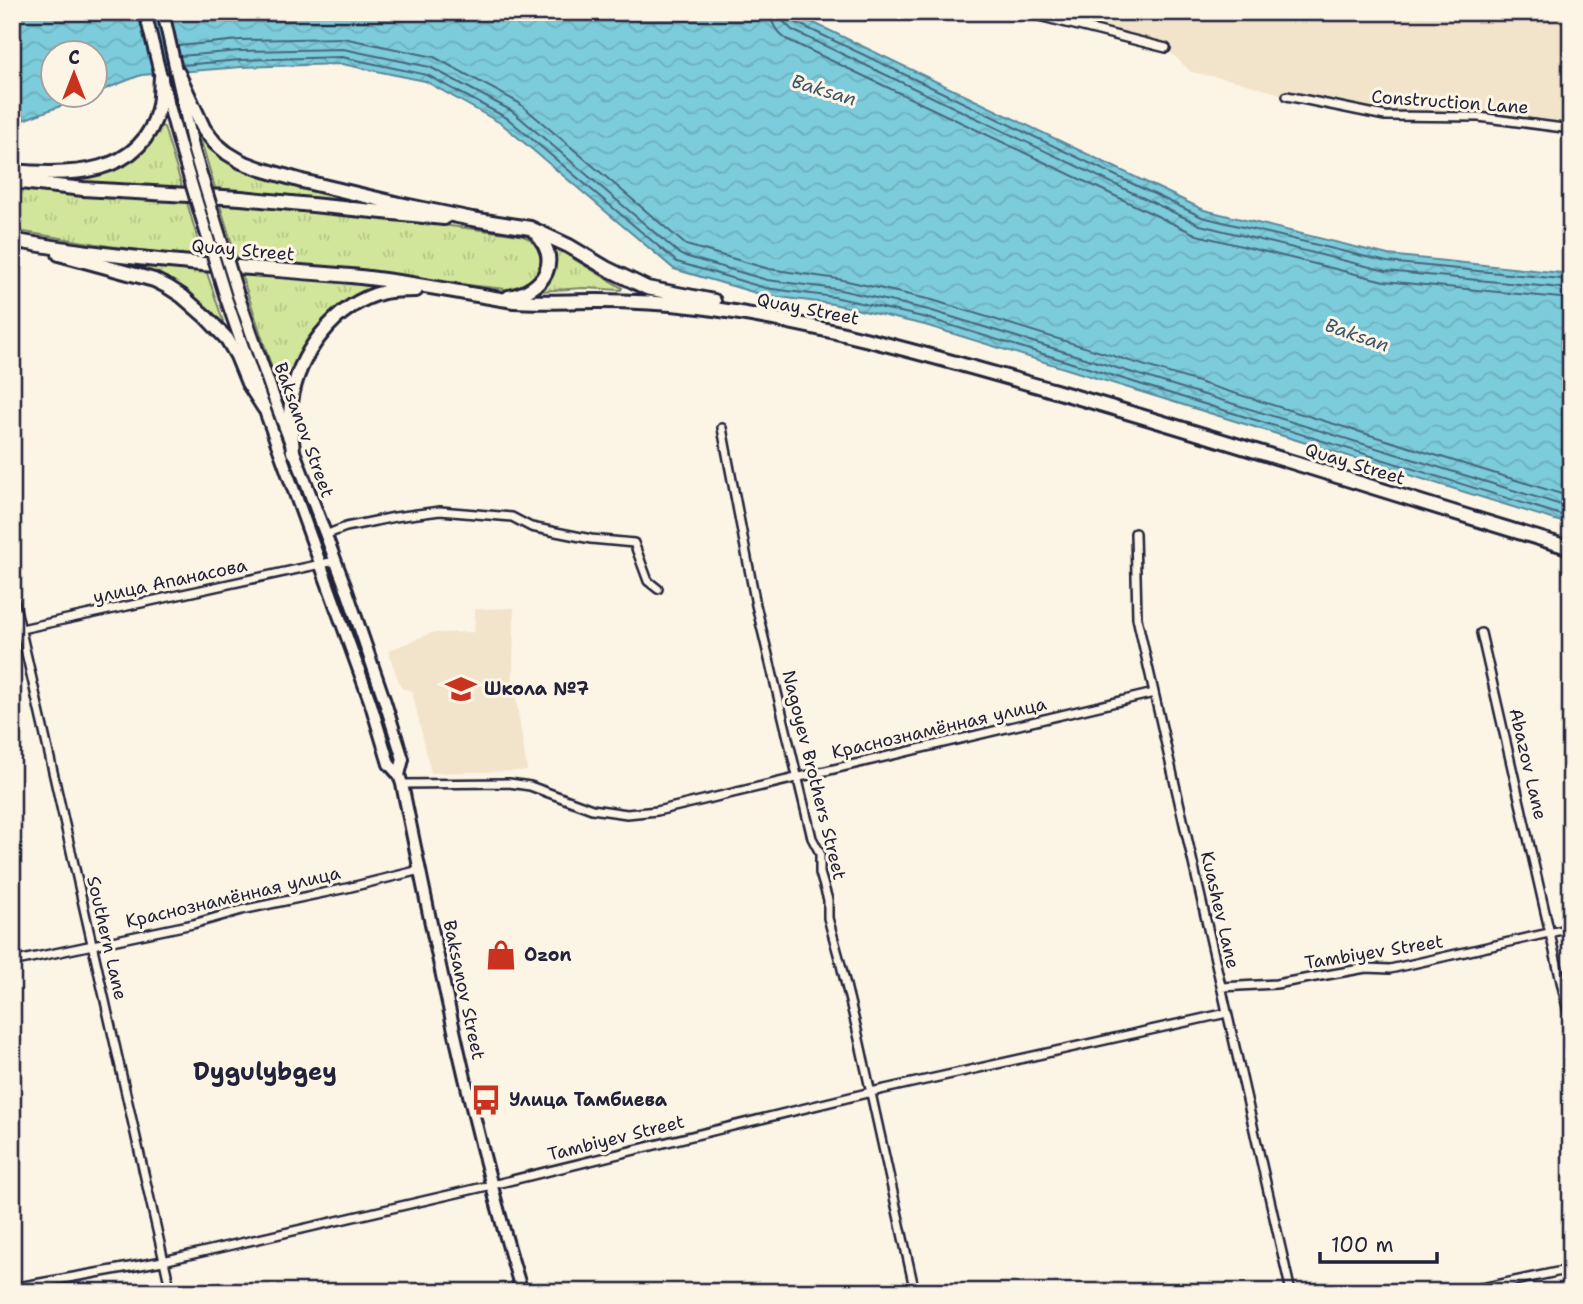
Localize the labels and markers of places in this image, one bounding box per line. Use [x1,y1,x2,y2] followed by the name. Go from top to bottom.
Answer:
[444,672,478,706] school or university icon: Школа №7
[484,677,589,701] place label: Школа №7
[484,938,518,972] shop icon: Ozon
[524,943,571,967] place label: Ozon
[469,1083,503,1117] bus stop icon: Улица Тамбиева
[509,1088,668,1112] place label: Улица Тамбиева

